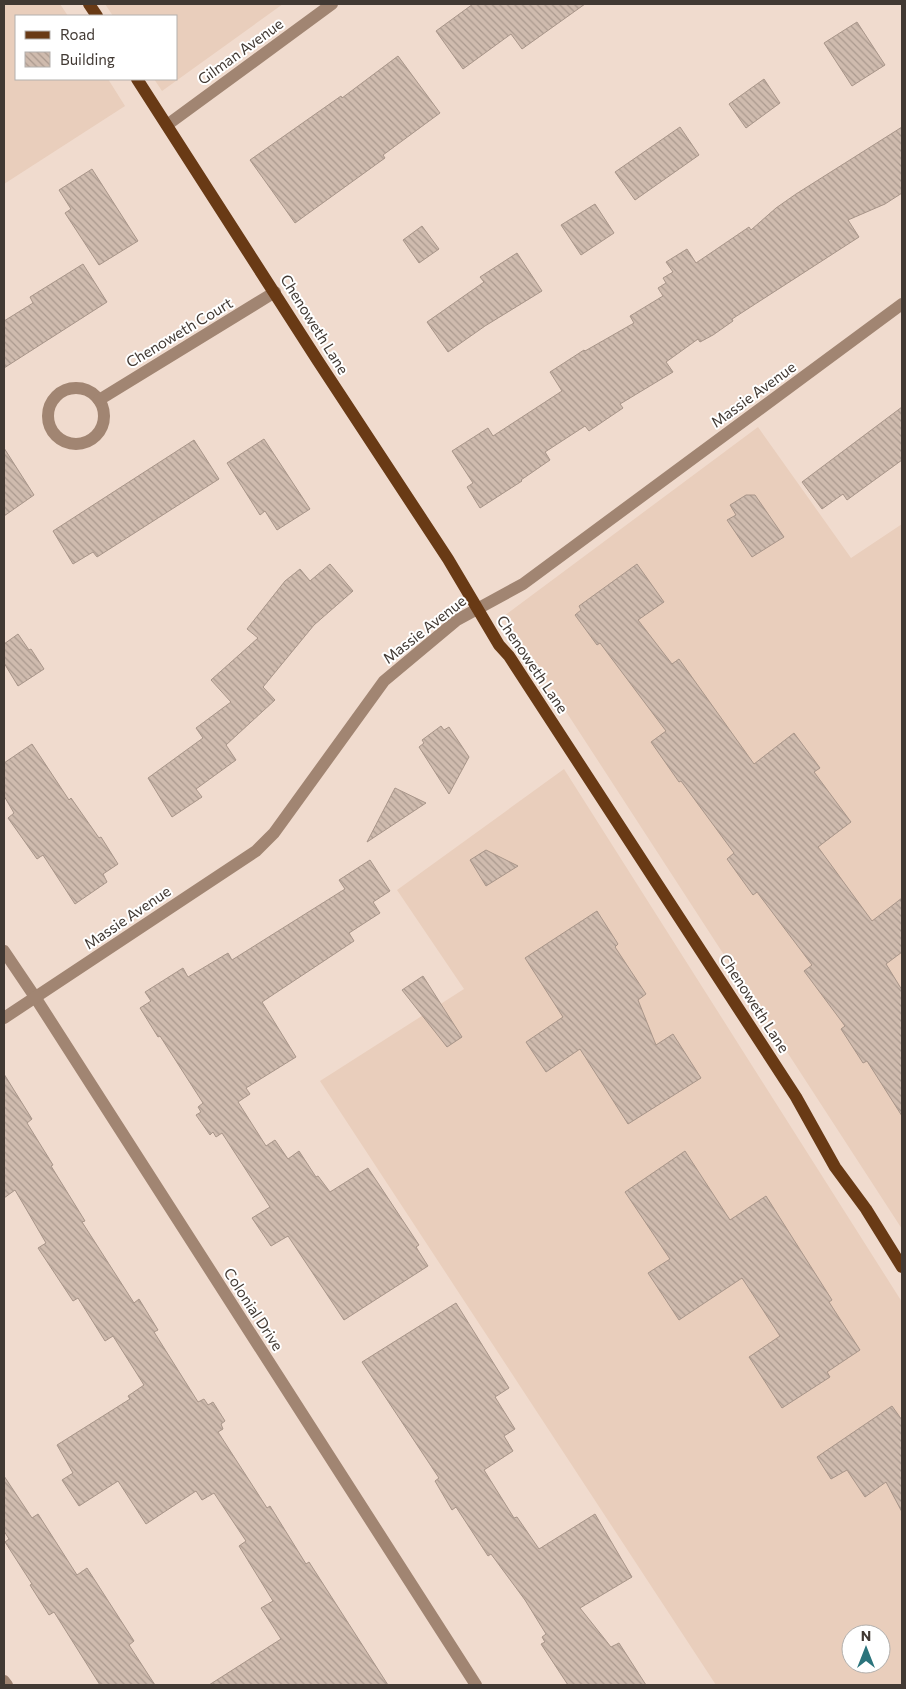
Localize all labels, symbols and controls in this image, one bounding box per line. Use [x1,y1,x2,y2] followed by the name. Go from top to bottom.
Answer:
[194,14,286,88] street label: Gilman Avenue
[15,15,178,80] legend
[60,25,95,43] text: Road
[60,50,115,68] text: Building
[277,271,353,377] street label: Chenoweth Lane
[123,293,235,371] street label: Chenoweth Court
[707,357,799,431] street label: Massie Avenue
[379,591,469,667] street label: Massie Avenue
[494,612,572,716] street label: Chenoweth Lane
[80,881,174,953] street label: Massie Avenue
[716,950,794,1056] street label: Chenoweth Lane
[221,1264,288,1354] street label: Colonial Drive
[841,1624,891,1674] north arrow
[861,1627,871,1644] text: N

